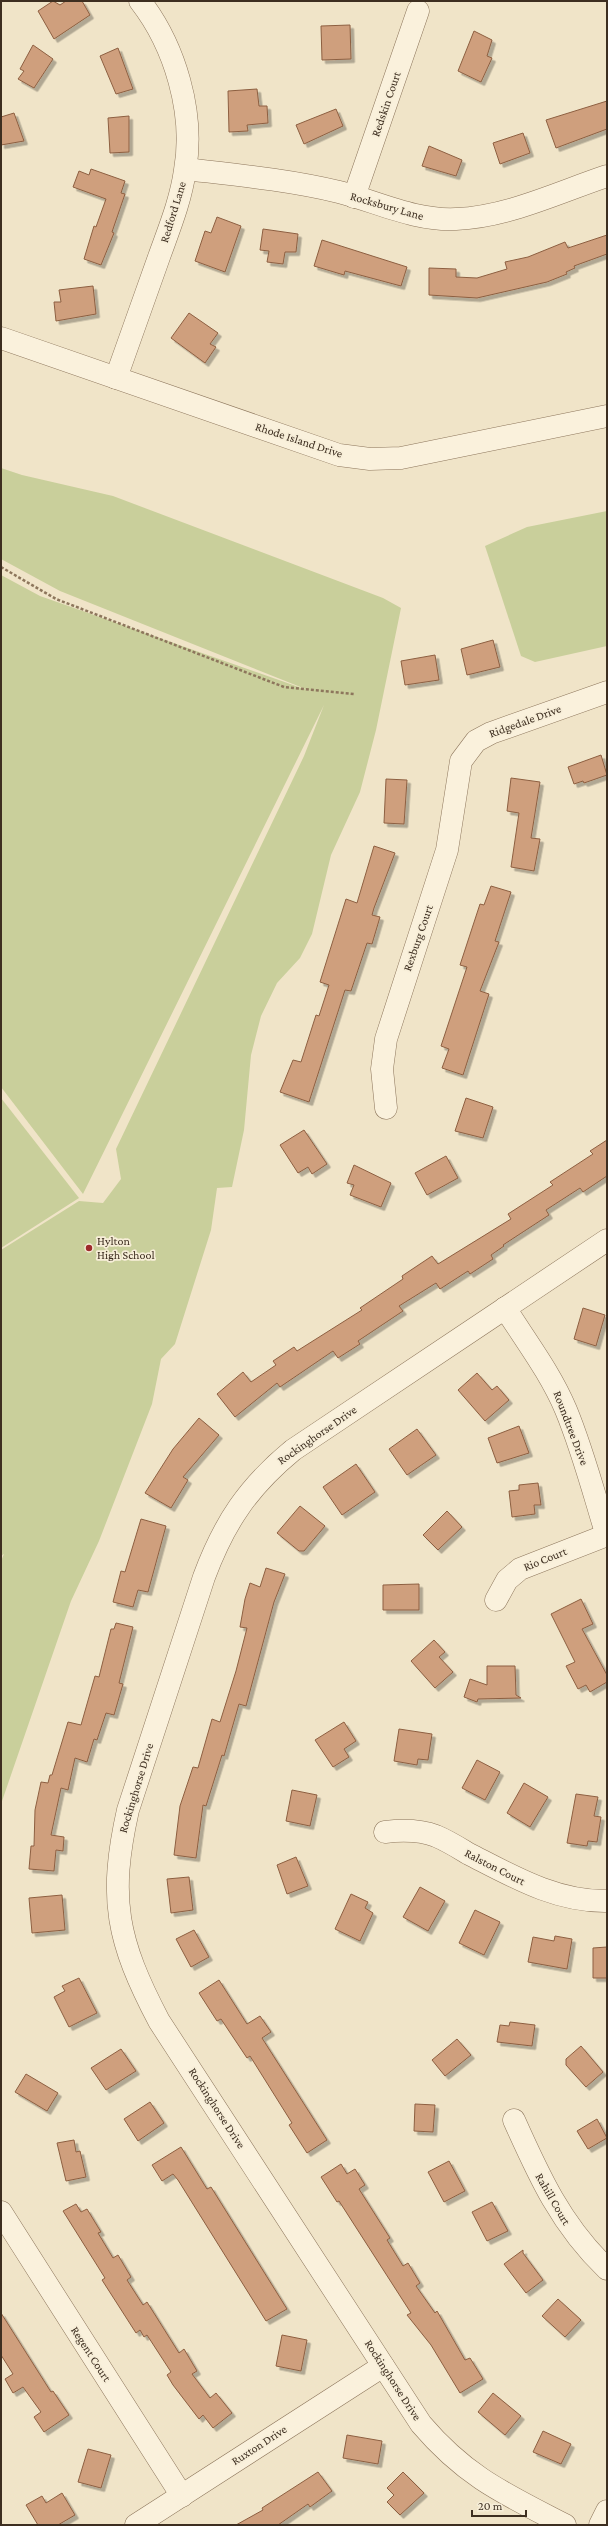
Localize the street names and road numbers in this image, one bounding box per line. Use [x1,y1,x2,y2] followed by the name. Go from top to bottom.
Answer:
[368,69,404,138] street label: Redskin Court
[157,180,189,244] street label: Redford Lane
[349,189,425,223] street label: Rocksbury Lane
[254,419,344,461] street label: Rhode Island Drive
[487,701,563,741] street label: Ridgedale Drive
[400,902,436,973] street label: Rexburg Court
[550,1389,592,1467] street label: Roundtree Drive
[275,1402,359,1468] street label: Rockinghorse Drive
[521,1544,570,1574] street label: Rio Court
[116,1741,156,1835] street label: Rockinghorse Drive
[462,1846,529,1889] street label: Ralston Court
[186,2065,248,2151] street label: Rockinghorse Drive
[532,2170,574,2228] street label: Rahill Court
[68,2324,115,2385] street label: Regent Court
[362,2337,424,2423] street label: Rockinghorse Drive
[229,2422,289,2468] street label: Ruxton Drive

